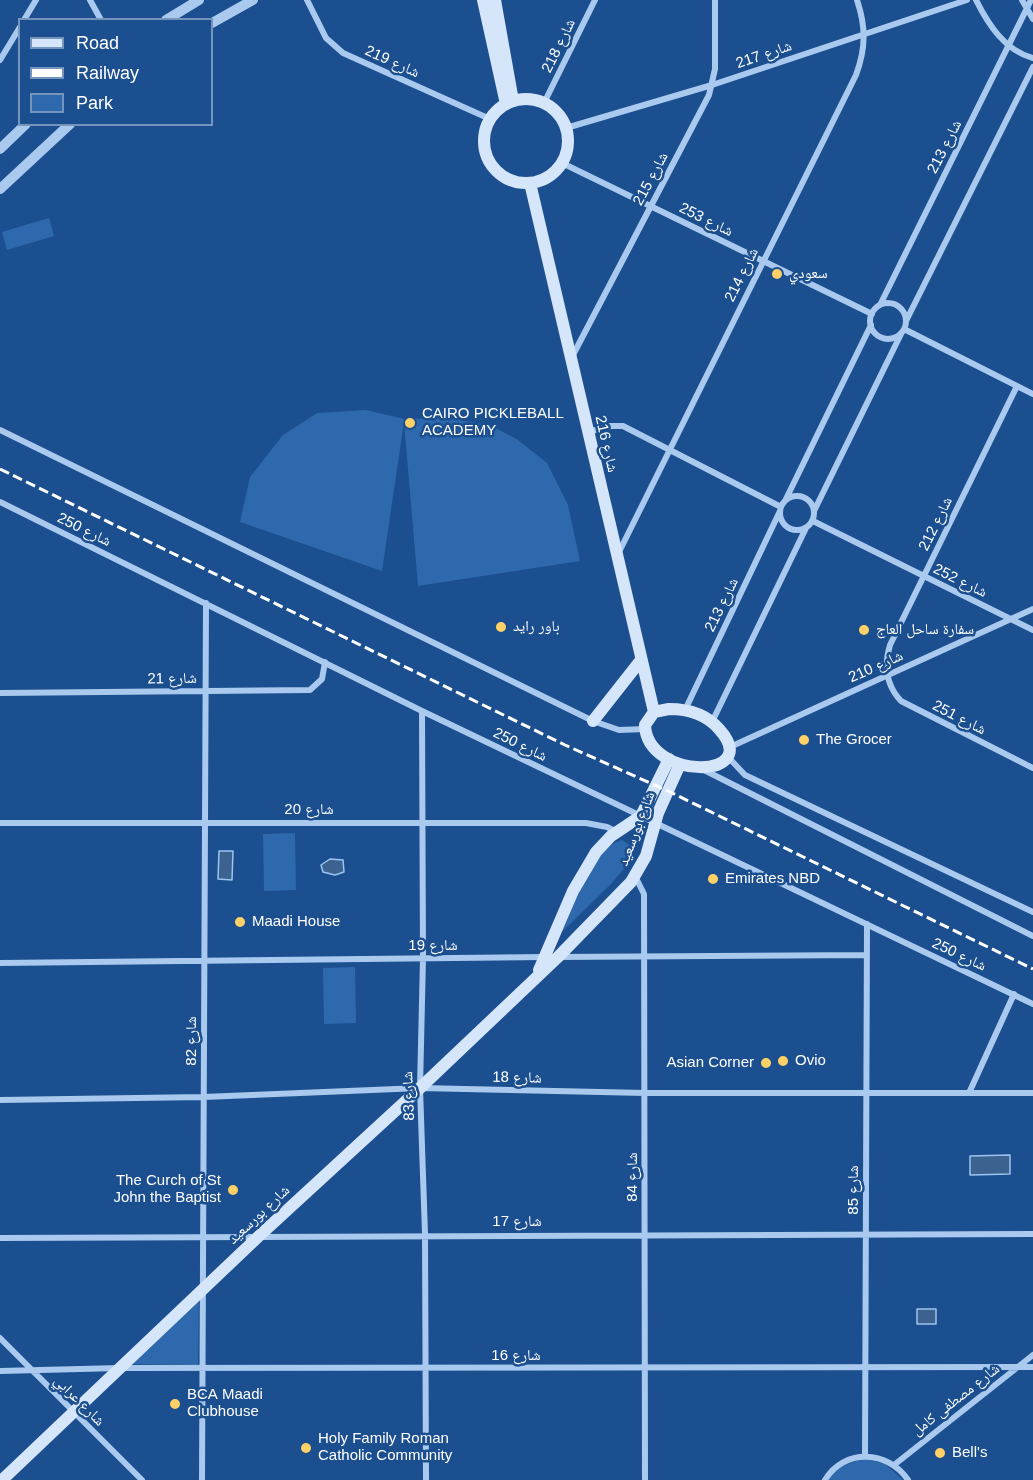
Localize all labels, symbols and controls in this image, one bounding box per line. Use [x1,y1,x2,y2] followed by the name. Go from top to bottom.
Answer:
[538,16,580,76] street label: شارع 218
[18,18,213,126] legend
[76,33,119,53] text: Road
[734,37,794,73] street label: شارع 217
[362,42,422,82] street label: شارع 219
[76,63,139,83] text: Railway
[76,93,113,113] text: Park
[924,117,966,177] street label: شارع 213
[630,149,672,209] street label: شارع 215
[676,199,736,241] street label: شارع 253
[721,245,763,305] street label: شارع 214
[789,265,828,283] place label: سعودي
[770,267,784,281] marker: سعودي
[422,405,564,440] place label: CAIRO PICKLEBALL ACADEMY
[591,414,621,474] street label: شارع 216
[403,416,417,430] marker: CAIRO PICKLEBALL ACADEMY
[915,494,957,554] street label: شارع 212
[54,509,114,551] street label: شارع 250
[930,560,990,602] street label: شارع 252
[701,575,743,635] street label: شارع 213
[513,618,560,636] place label: باور رايد
[494,620,508,634] marker: باور رايد
[876,621,974,639] place label: سفارة ساحل العاج
[857,623,871,637] marker: سفارة ساحل العاج
[846,647,906,687] street label: شارع 210
[147,670,197,688] street label: شارع 21
[929,697,989,739] street label: شارع 251
[490,724,550,766] street label: شارع 250
[816,731,892,749] place label: The Grocer
[797,733,811,747] marker: The Grocer
[615,789,659,869] street label: شارع بورسعيد
[284,801,334,819] street label: شارع 20
[725,870,820,888] place label: Emirates NBD
[706,872,720,886] marker: Emirates NBD
[252,913,340,931] place label: Maadi House
[233,915,247,929] marker: Maadi House
[929,935,989,975] street label: شارع 250
[408,937,458,955] street label: شارع 19
[183,1016,201,1066] street label: شارع 82
[795,1052,826,1070] place label: Ovio
[666,1054,754,1072] place label: Asian Corner
[776,1054,790,1068] marker: Ovio
[759,1056,773,1070] marker: Asian Corner
[492,1069,542,1087] street label: شارع 18
[399,1071,419,1121] street label: شارع 83
[624,1152,642,1202] street label: شارع 84
[845,1165,863,1215] street label: شارع 85
[113,1172,221,1207] place label: The Curch of St John the Baptist
[224,1182,294,1248] street label: شارع بورسعيد
[226,1183,240,1197] marker: The Curch of St John the Baptist
[492,1213,542,1231] street label: شارع 17
[491,1347,541,1365] street label: شارع 16
[908,1360,1004,1440] street label: شارع مصطفى كامل
[50,1372,108,1430] street label: شارع عرابي
[187,1386,263,1421] place label: BCA Maadi Clubhouse
[168,1397,182,1411] marker: BCA Maadi Clubhouse
[318,1430,452,1465] place label: Holy Family Roman Catholic Community
[299,1441,313,1455] marker: Holy Family Roman Catholic Community
[952,1444,987,1462] place label: Bell's
[933,1446,947,1460] marker: Bell's

